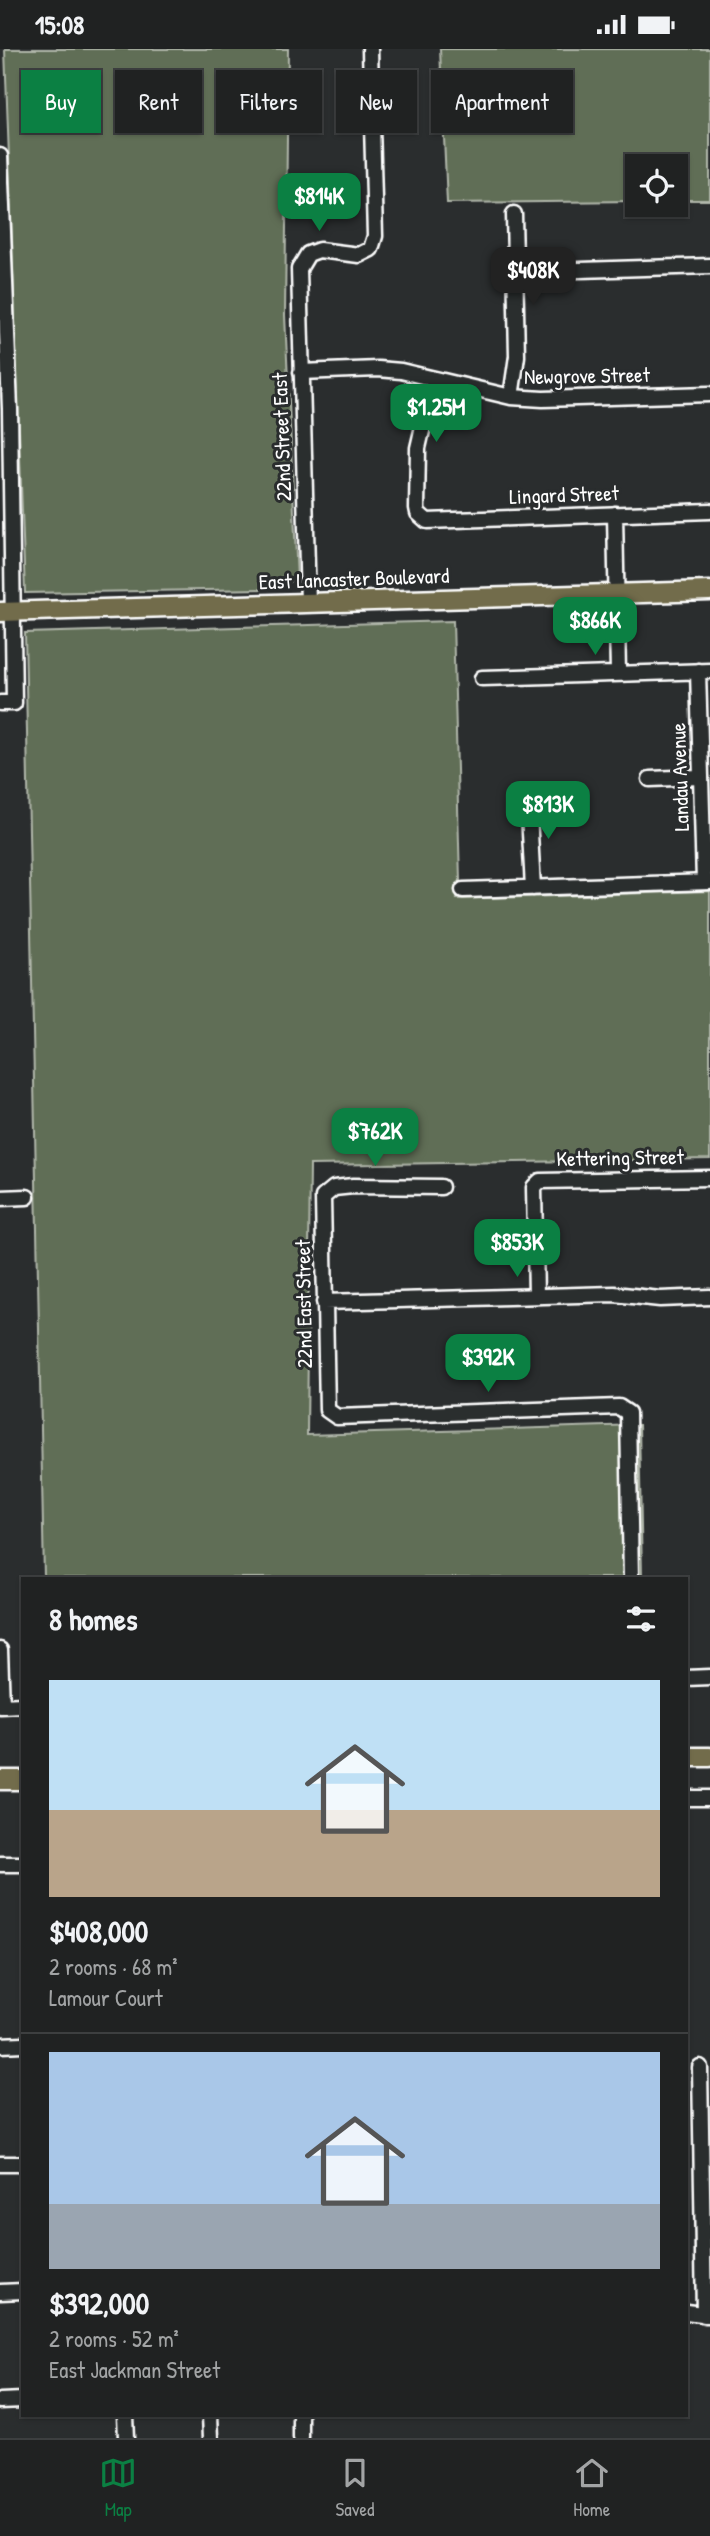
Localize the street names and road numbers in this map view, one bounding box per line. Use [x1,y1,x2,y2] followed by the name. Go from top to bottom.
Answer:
[524,360,651,391] street label: Newgrove Street
[265,371,298,502] street label: 22nd Street East
[509,478,620,511] street label: Lingard Street
[258,561,450,596] street label: East Lancaster Boulevard
[663,722,696,832] street label: Landau Avenue
[556,1142,685,1173] street label: Kettering Street
[288,1239,319,1369] street label: 22nd East Street

